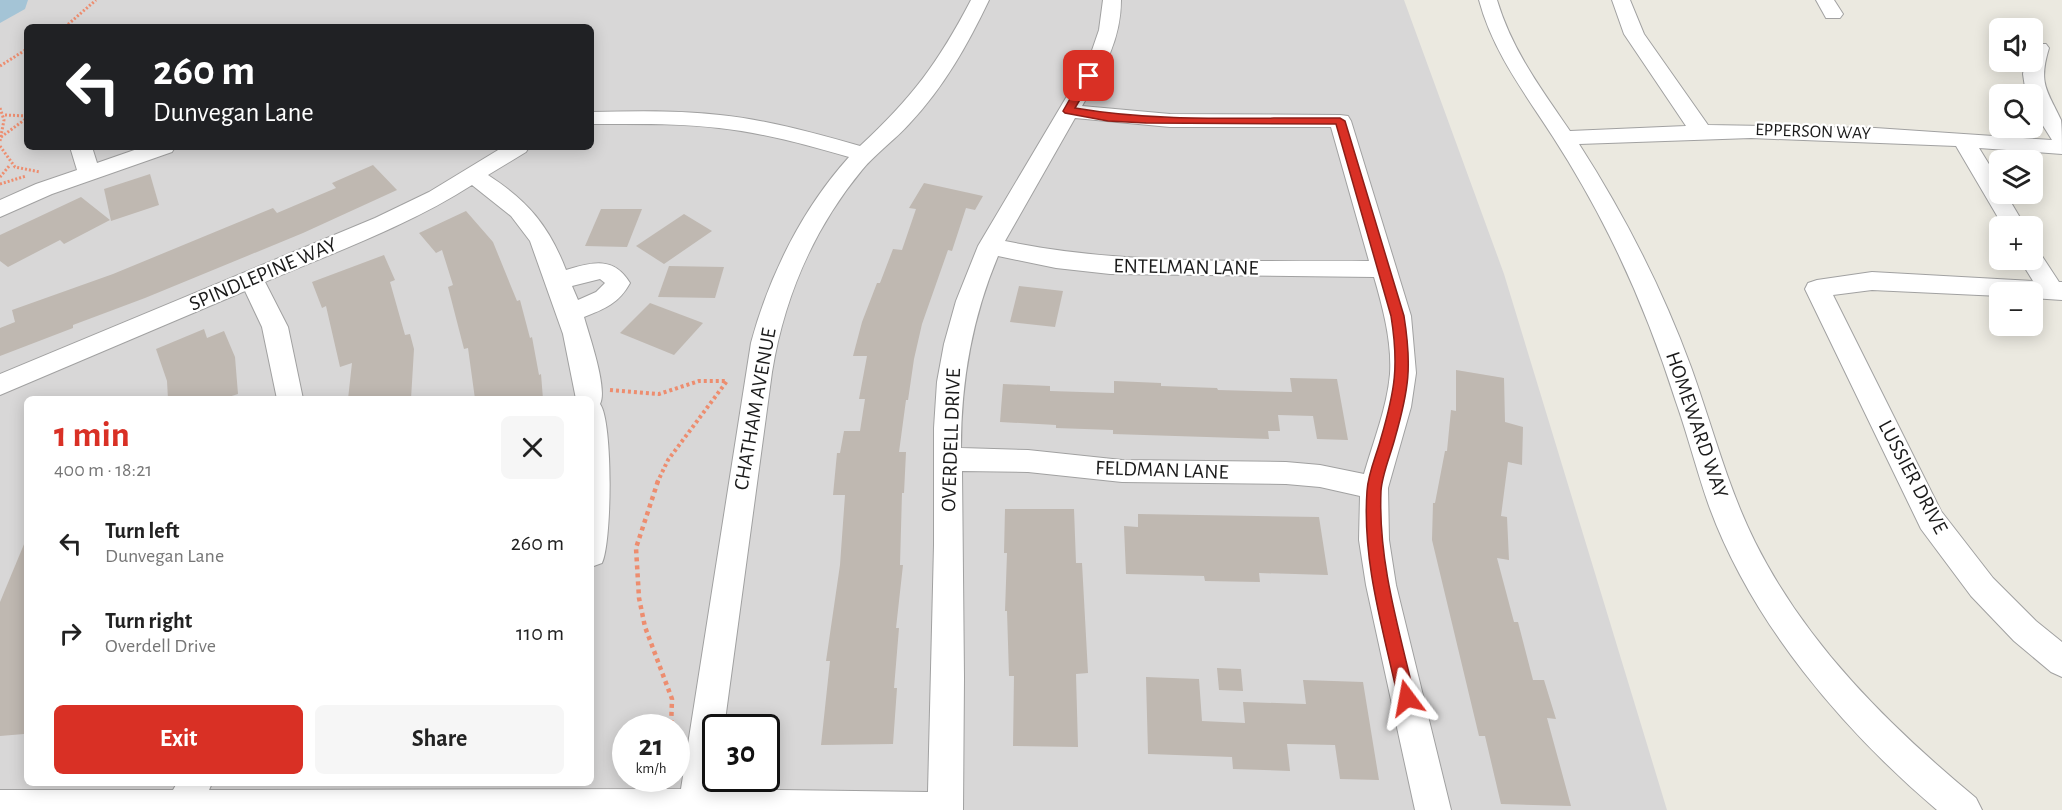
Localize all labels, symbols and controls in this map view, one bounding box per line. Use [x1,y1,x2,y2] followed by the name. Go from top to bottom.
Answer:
[1989,18,2043,336] map controls
[1989,18,2043,72] button: sound
[54,48,132,126] icon: left
[153,50,255,92] text: 260 m
[1063,50,1114,101] pin
[1072,59,1105,92] icon: arrive
[1989,84,2043,138] button: search
[153,99,314,126] text: Dunvegan Lane
[1755,121,1872,143] street label: EPPERSON WAY
[1989,150,2043,204] button: layers
[1989,216,2043,270] button: +
[186,233,340,315] street label: SPINDLEPINE WAY
[1113,255,1259,279] street label: ENTELMAN LANE
[1989,282,2043,336] button: −
[730,326,780,492] street label: CHATHAM AVENUE
[1662,349,1732,501] street label: HOMEWARD WAY
[938,368,964,512] street label: OVERDELL DRIVE
[501,416,564,479] button: close
[54,417,130,453] text: 1 min
[1874,417,1952,537] street label: LUSSIER DRIVE
[1095,457,1229,483] street label: FELDMAN LANE
[54,460,152,480] text: 400 m · 18:21
[105,520,179,542] text: Turn left
[54,527,87,560] icon: left
[511,532,564,554] text: 260 m
[105,546,224,566] text: Dunvegan Lane
[105,610,192,632] text: Turn right
[54,617,87,650] icon: right
[516,622,564,644] text: 110 m
[105,636,216,656] text: Overdell Drive
[1375,666,1439,730] position arrow
[54,705,303,774] button: Exit
[315,705,564,774] button: Share
[702,714,780,792] speed limit sign: 30
[639,731,663,761] text: 21
[636,761,666,776] text: km/h

